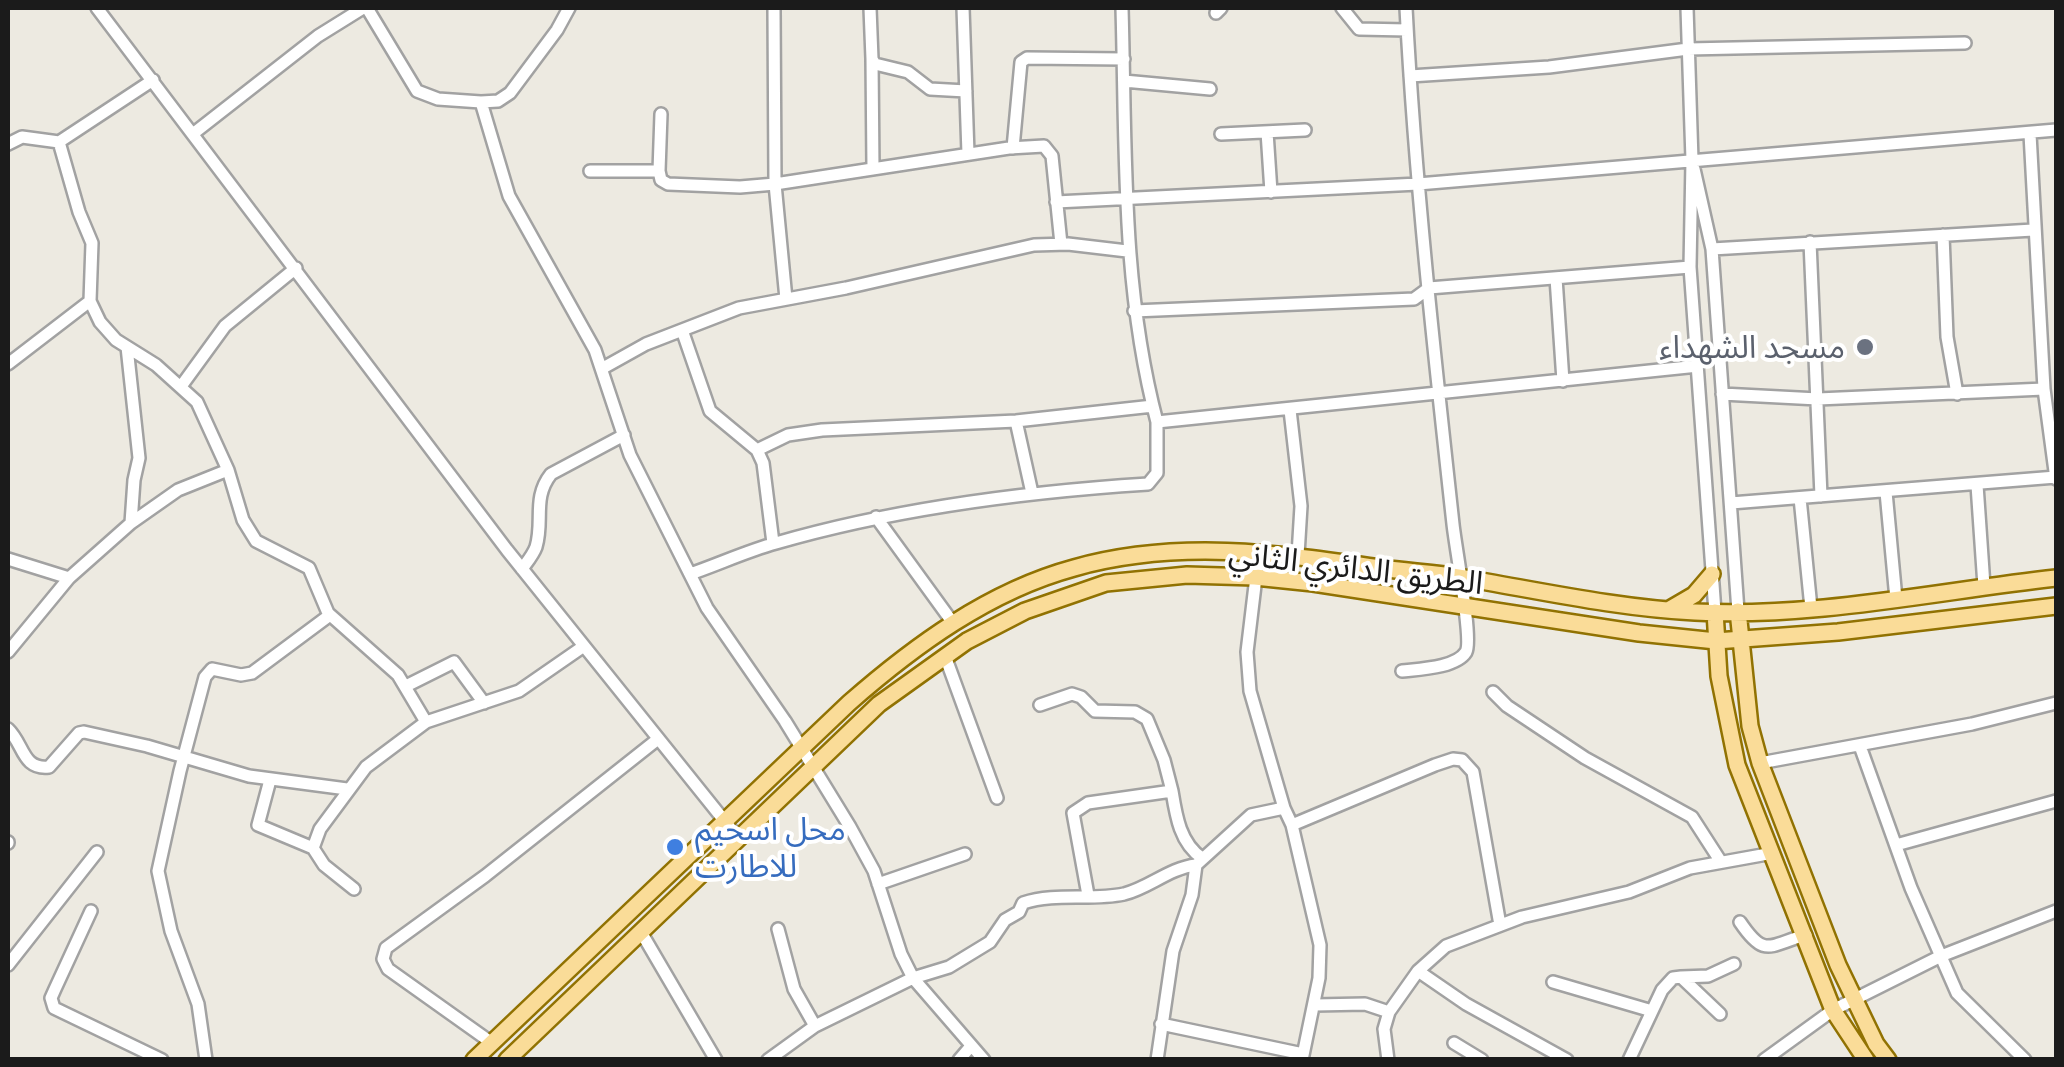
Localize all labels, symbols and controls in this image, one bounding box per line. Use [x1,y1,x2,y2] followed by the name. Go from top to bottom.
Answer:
[1659,328,1845,366] place label: مسجد الشهداء
[1854,336,1876,358] marker: مسجد الشهداء
[1227,533,1485,603] street label: الطريق الدائري الثاني
[695,810,846,885] place label: محل اسحيم للاطارت
[664,836,686,858] marker: محل اسحيم للاطارت

